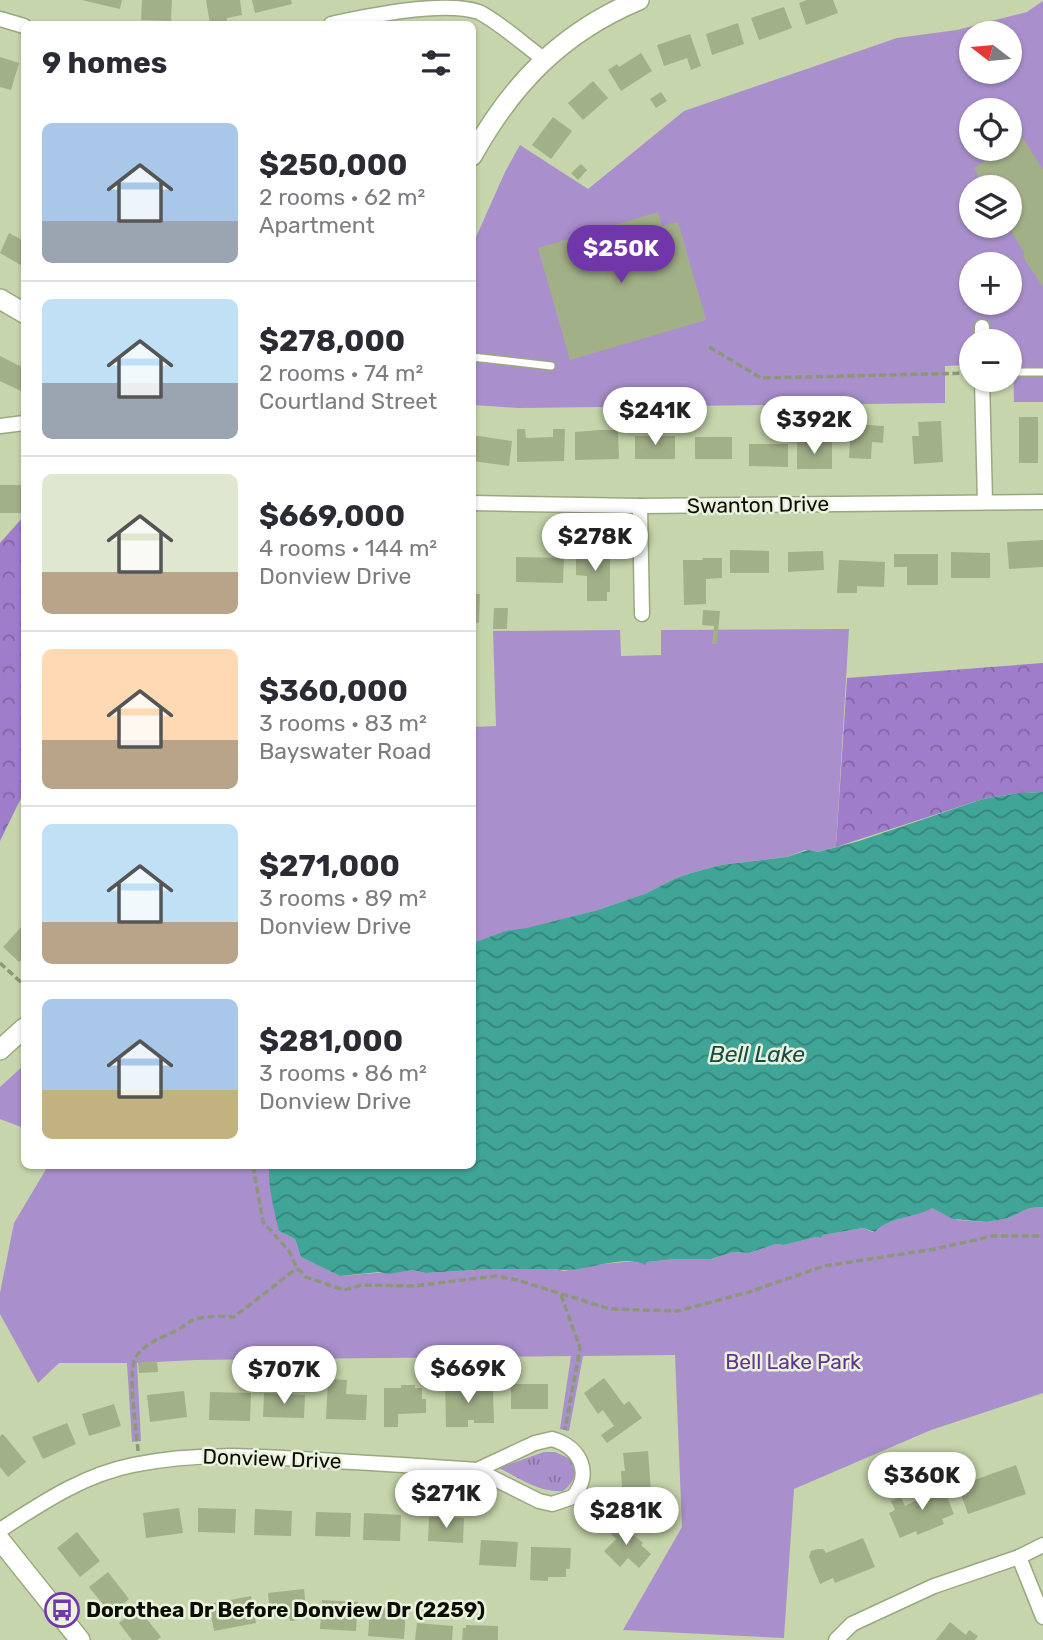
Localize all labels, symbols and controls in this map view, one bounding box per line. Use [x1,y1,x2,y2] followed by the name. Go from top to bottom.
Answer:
[959,21,1022,84] north arrow
[959,21,1022,392] map controls
[417,44,455,82] icon: filters
[42,45,167,81] text: 9 homes
[959,98,1022,161] button: locate
[259,147,407,183] text: $250,000
[98,151,182,235] icon: home
[959,175,1022,238] button: layers
[259,183,425,211] text: 2 rooms · 62 m²
[259,211,375,239] text: Apartment
[572,226,670,285] pin: $250K
[583,234,659,262] text: $250K
[959,252,1022,315] button: +
[259,323,405,359] text: $278,000
[98,327,182,411] icon: home
[959,329,1022,392] button: −
[259,359,423,387] text: 2 rooms · 74 m²
[259,387,437,415] text: Courtland Street
[606,388,704,447] pin: $241K
[619,396,691,424] text: $241K
[765,396,863,456] pin: $392K
[776,405,852,433] text: $392K
[687,491,829,518] street label: Swanton Drive
[259,498,405,534] text: $669,000
[98,502,182,586] icon: home
[546,514,644,573] pin: $278K
[558,522,632,550] text: $278K
[259,534,437,562] text: 4 rooms · 144 m²
[259,562,411,590] text: Donview Drive
[259,673,408,709] text: $360,000
[98,677,182,761] icon: home
[259,709,427,737] text: 3 rooms · 83 m²
[259,737,431,765] text: Bayswater Road
[259,848,400,884] text: $271,000
[98,852,182,936] icon: home
[259,884,427,912] text: 3 rooms · 89 m²
[259,912,411,940] text: Donview Drive
[259,1023,403,1059] text: $281,000
[98,1027,182,1111] icon: home
[709,1040,805,1068] water label: Bell Lake
[259,1059,427,1087] text: 3 rooms · 86 m²
[259,1087,411,1115] text: Donview Drive
[235,1346,333,1406] pin: $707K
[419,1346,517,1405] pin: $669K
[725,1349,861,1374] park label: Bell Lake Park
[430,1354,506,1382] text: $669K
[248,1355,320,1383] text: $707K
[202,1444,342,1473] street label: Donview Drive
[873,1452,971,1512] pin: $360K
[884,1461,960,1489] text: $360K
[397,1470,495,1530] pin: $271K
[411,1479,481,1507] text: $271K
[577,1488,675,1547] pin: $281K
[590,1496,662,1524] text: $281K
[43,1591,81,1629] bus stop icon: Dorothea Dr Before Donview Dr (2259)
[86,1597,485,1622] place label: Dorothea Dr Before Donview Dr (2259)

